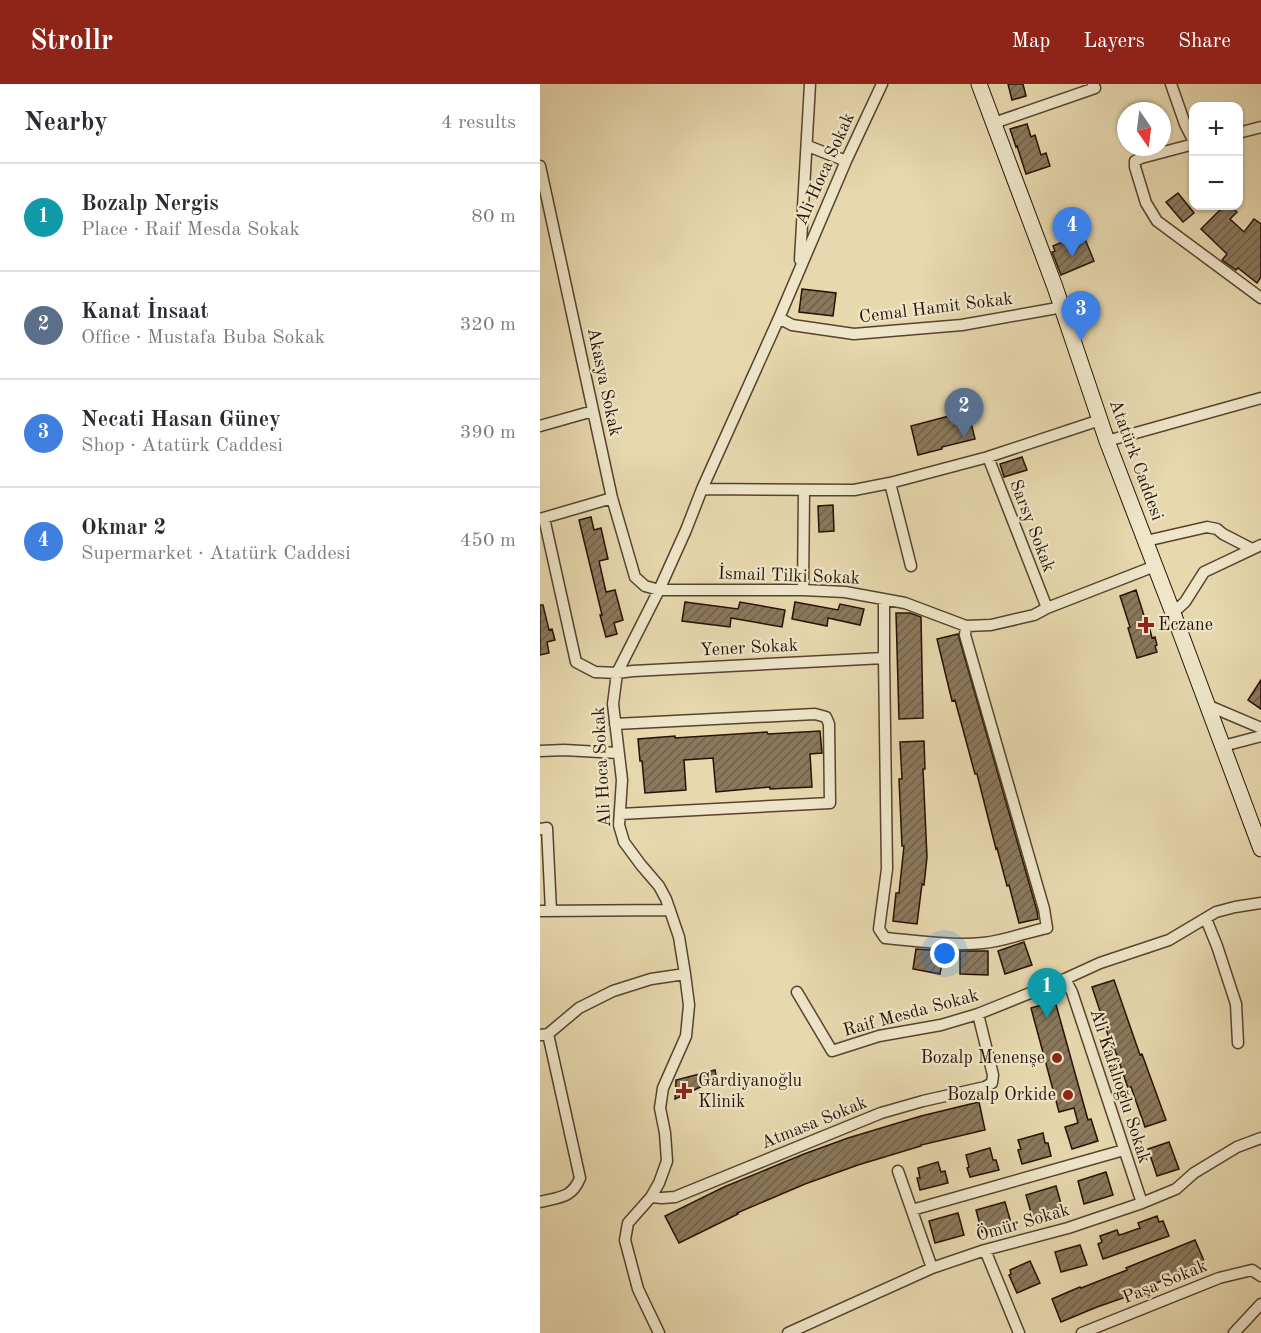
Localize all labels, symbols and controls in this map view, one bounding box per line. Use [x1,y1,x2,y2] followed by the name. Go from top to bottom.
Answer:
[30,28,113,56] text: Strollr
[1011,31,1050,52] text: Map
[1083,31,1145,52] text: Layers
[1178,31,1231,52] text: Share
[1117,102,1171,156] north arrow
[1189,102,1243,210] map controls
[1189,102,1243,156] button: +
[24,110,108,136] text: Nearby
[792,110,858,228] street label: Ali Hoca Sokak
[441,113,516,133] text: 4 results
[1189,156,1243,210] button: −
[81,193,219,215] text: Bozalp Nergis
[38,207,49,227] text: 1
[471,207,516,227] text: 80 m
[1052,208,1092,257] pin: 4
[81,220,300,240] text: Place · Raif Mesda Sokak
[858,290,1014,326] street label: Cemal Hamit Sokak
[1062,292,1100,341] pin: 3
[81,301,208,323] text: Kanat İnsaat
[38,315,49,335] text: 2
[460,315,516,335] text: 320 m
[584,326,624,438] street label: Akasya Sokak
[81,328,325,348] text: Office · Mustafa Buba Sokak
[944,388,984,438] pin: 2
[1106,397,1166,523] street label: Atatürk Caddesi
[81,409,281,431] text: Necati Hasan Güney
[38,423,49,443] text: 3
[460,423,516,443] text: 390 m
[81,436,283,456] text: Shop · Atatürk Caddesi
[1006,477,1058,575] street label: Sarsy Sokak
[81,517,166,539] text: Okmar 2
[38,531,49,551] text: 4
[460,531,516,551] text: 450 m
[81,544,351,564] text: Supermarket · Atatürk Caddesi
[718,562,861,587] street label: İsmail Tilki Sokak
[1158,616,1213,634] place label: Eczane
[1139,618,1153,632] marker: Eczane
[699,636,799,660] street label: Yener Sokak
[590,706,614,828] street label: Ali Hoca Sokak
[930,939,959,968] your location
[1028,968,1066,1018] pin: 1
[841,986,981,1040] street label: Raif Mesda Sokak
[1086,1006,1154,1166] street label: Ali Kafalıoğlu Sokak
[920,1049,1045,1067] place label: Bozalp Menenşe
[1050,1051,1064,1065] marker: Bozalp Menenşe
[698,1072,803,1111] place label: Gardiyanoğlu Klinik
[675,1082,693,1100] marker: Gardiyanoğlu Klinik
[947,1086,1056,1104] place label: Bozalp Orkide
[1061,1088,1075,1102] marker: Bozalp Orkide
[758,1094,870,1152] street label: Atmasa Sokak
[973,1197,1072,1245] street label: Ömür Sokak
[1120,1257,1210,1307] street label: Paşa Sokak

